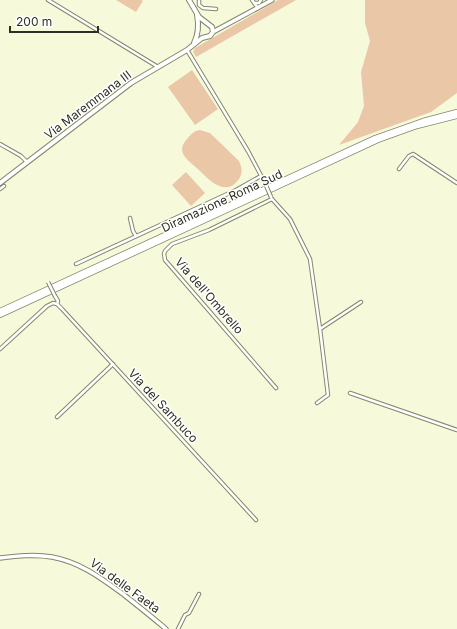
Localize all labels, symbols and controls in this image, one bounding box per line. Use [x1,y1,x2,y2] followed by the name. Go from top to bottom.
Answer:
[10,8,98,34] scale bar
[16,14,52,29] text: 200 m
[41,67,134,142] street label: Via Maremmana III
[159,166,285,235] street label: Diramazione Roma Sud
[172,254,247,337] street label: Via dell'Ombrello
[125,366,201,446] street label: Via del Sambuco
[87,555,163,616] street label: Via delle Faeta

